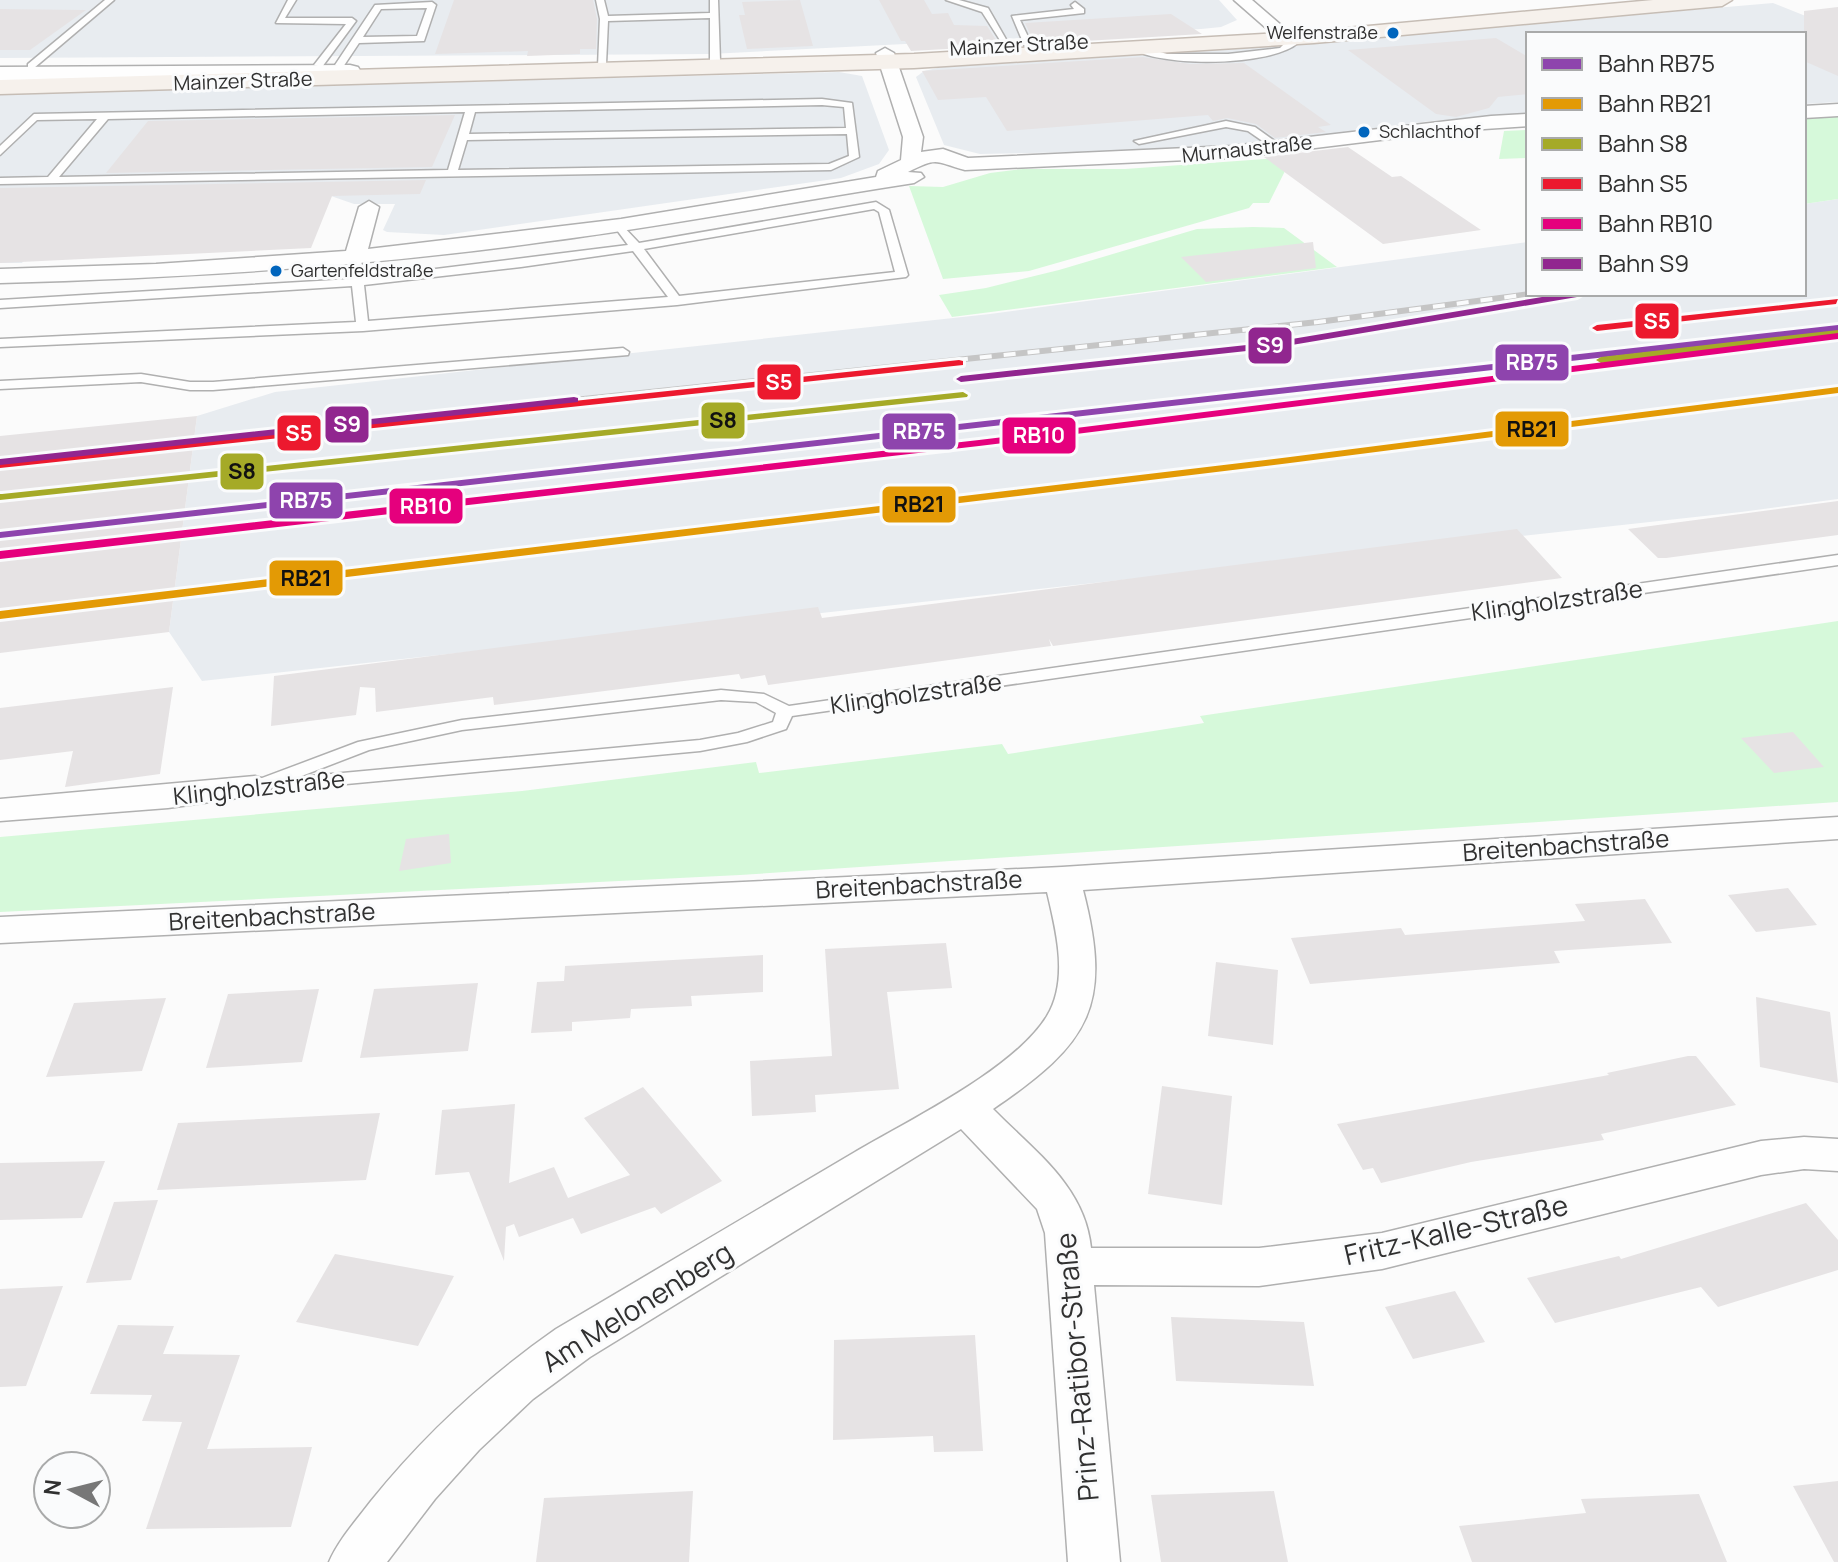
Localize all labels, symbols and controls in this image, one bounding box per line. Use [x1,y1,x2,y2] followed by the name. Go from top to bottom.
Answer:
[1266,20,1378,44] place label: Welfenstraße
[1385,25,1401,41] marker: Welfenstraße
[949,27,1089,62] street label: Mainzer Straße
[1526,32,1806,296] legend
[1598,46,1715,79] text: Bahn RB75
[173,65,313,96] street label: Mainzer Straße
[1598,86,1712,119] text: Bahn RB21
[1379,119,1481,143] place label: Schlachthof
[1356,124,1372,140] marker: Schlachthof
[1598,126,1688,159] text: Bahn S8
[1180,128,1313,169] street label: Murnaustraße
[1598,166,1688,199] text: Bahn S5
[1598,206,1713,239] text: Bahn RB10
[1598,246,1689,279] text: Bahn S9
[291,258,433,282] place label: Gartenfeldstraße
[268,263,284,279] marker: Gartenfeldstraße
[1634,302,1680,340] line badge: S5
[1643,306,1671,336] text: S5
[1247,326,1293,365] line badge: S9
[1256,330,1284,360] text: S9
[1494,343,1570,382] line badge: RB75
[1505,347,1559,377] text: RB75
[756,363,802,401] line badge: S5
[765,367,793,397] text: S5
[700,401,746,440] line badge: S8
[324,405,370,444] line badge: S9
[709,405,737,435] text: S8
[333,409,361,439] text: S9
[1494,410,1570,448] line badge: RB21
[881,412,957,451] line badge: RB75
[276,414,322,452] line badge: S5
[1506,414,1558,444] text: RB21
[892,416,946,446] text: RB75
[1001,416,1077,455] line badge: RB10
[285,418,313,448] text: S5
[1013,420,1065,450] text: RB10
[219,452,265,491] line badge: S8
[228,456,256,486] text: S8
[268,481,344,520] line badge: RB75
[279,485,333,515] text: RB75
[881,485,957,524] line badge: RB21
[388,487,464,525] line badge: RB10
[893,489,945,519] text: RB21
[400,491,452,521] text: RB10
[268,559,344,597] line badge: RB21
[280,563,332,593] text: RB21
[1469,571,1645,628] street label: Klingholzstraße
[828,664,1004,721] street label: Klingholzstraße
[171,761,346,812] street label: Klingholzstraße
[1461,821,1670,868] street label: Breitenbachstraße
[815,862,1023,905] street label: Breitenbachstraße
[168,894,376,937] street label: Breitenbachstraße
[1340,1185,1571,1273] street label: Fritz-Kalle-Straße
[1045,1231,1107,1503] street label: Prinz-Ratibor-Straße
[534,1232,739,1380] street label: Am Melonenberg
[32,1450,112,1530] north arrow
[36,1478,68,1497] text: N

